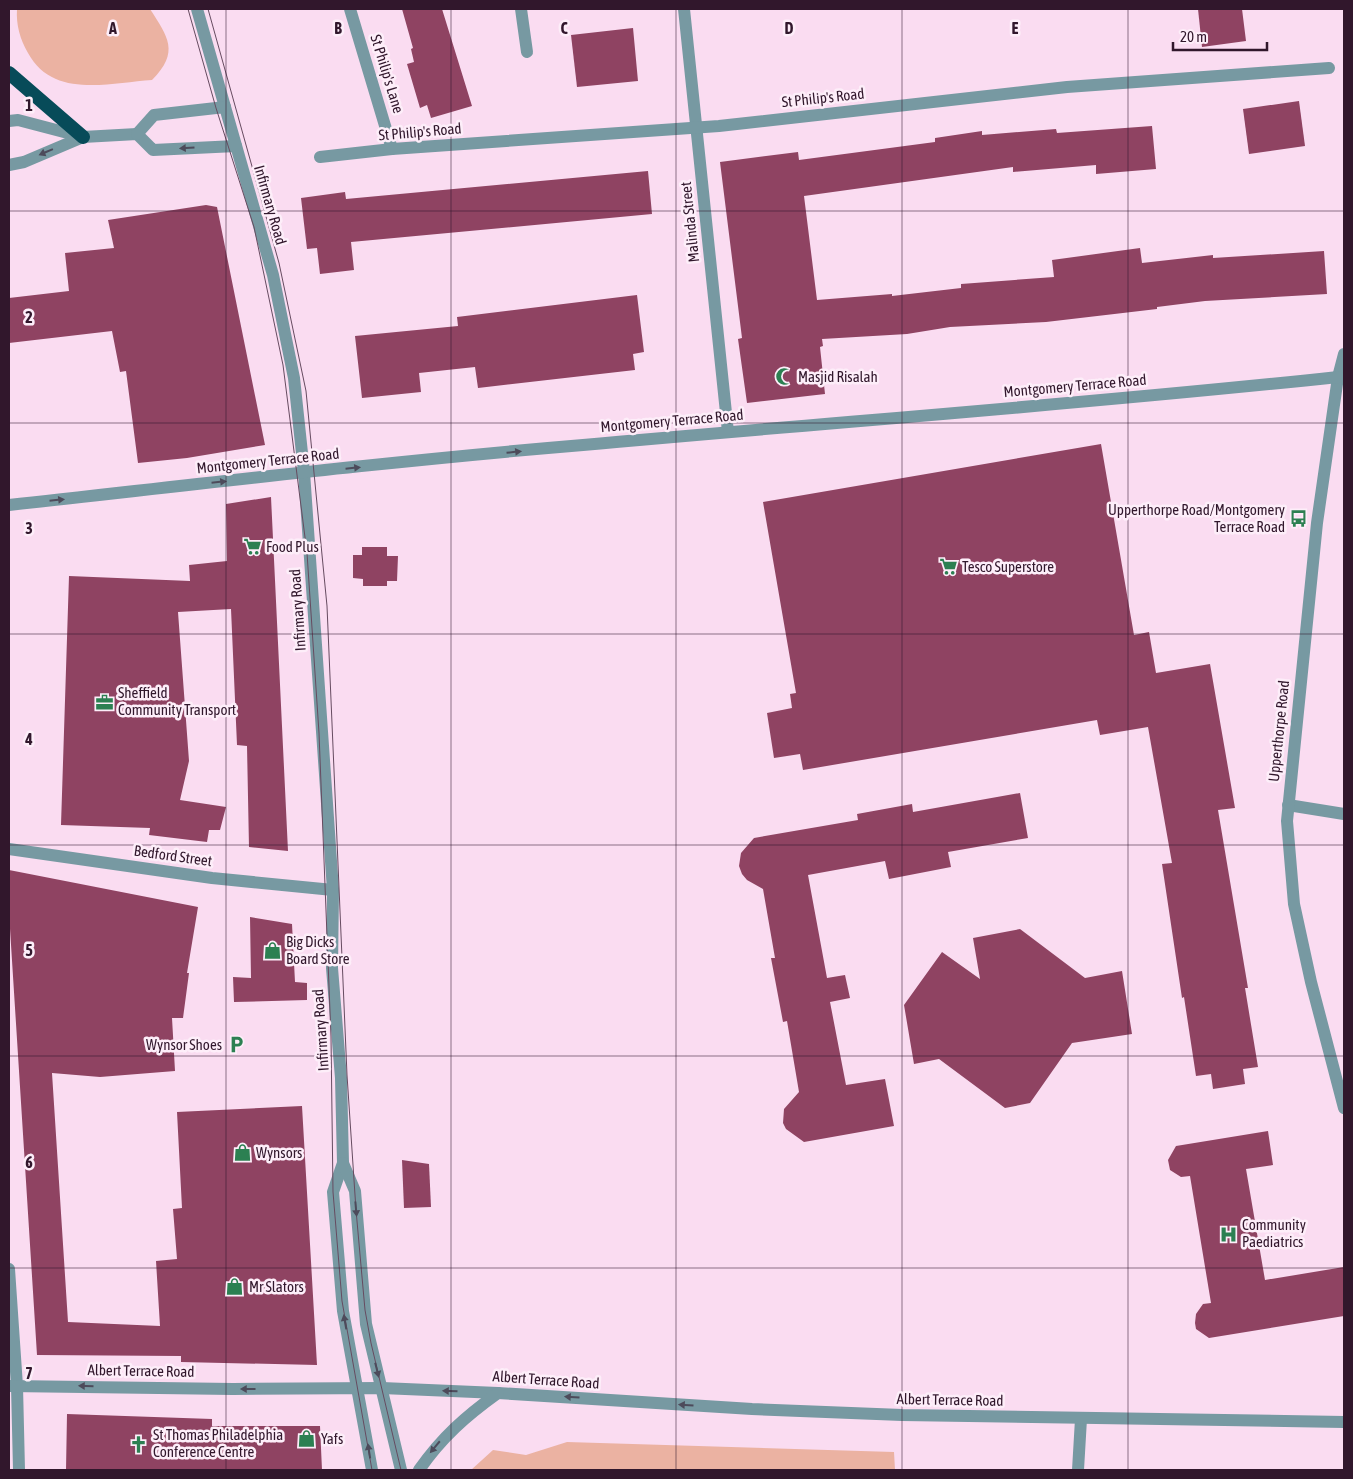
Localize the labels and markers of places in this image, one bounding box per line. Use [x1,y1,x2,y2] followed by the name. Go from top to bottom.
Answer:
[774,367,794,387] mosque icon: Masjid Risalah
[798,368,878,385] place label: Masjid Risalah
[1108,501,1285,535] place label: Upperthorpe Road/Montgomery Terrace Road
[1289,509,1309,529] bus stop icon: Upperthorpe Road/Montgomery Terrace Road
[242,537,262,557] supermarket icon: Food Plus
[266,538,319,555] place label: Food Plus
[938,557,958,577] supermarket icon: Tesco Superstore
[962,558,1054,575] place label: Tesco Superstore
[118,684,236,718] place label: Sheffield Community Transport
[94,692,114,712] office icon: Sheffield Community Transport
[286,933,350,967] place label: Big Dicks Board Store
[262,941,282,961] shop icon: Big Dicks Board Store
[226,1035,246,1055] parking icon: Wynsor Shoes
[146,1036,222,1053] place label: Wynsor Shoes
[232,1143,252,1163] shop icon: Wynsors
[256,1144,302,1161] place label: Wynsors
[1242,1216,1306,1250] place label: Community Paediatrics
[1218,1224,1238,1244] hospital icon: Community Paediatrics
[225,1277,245,1297] shop icon: Mr Slators
[249,1278,304,1295] place label: Mr Slators
[153,1426,283,1460] place label: St Thomas Philadelphia Conference Centre
[297,1429,317,1449] shop icon: Yafs
[321,1430,343,1447] place label: Yafs
[129,1434,149,1454] church icon: St Thomas Philadelphia Conference Centre

